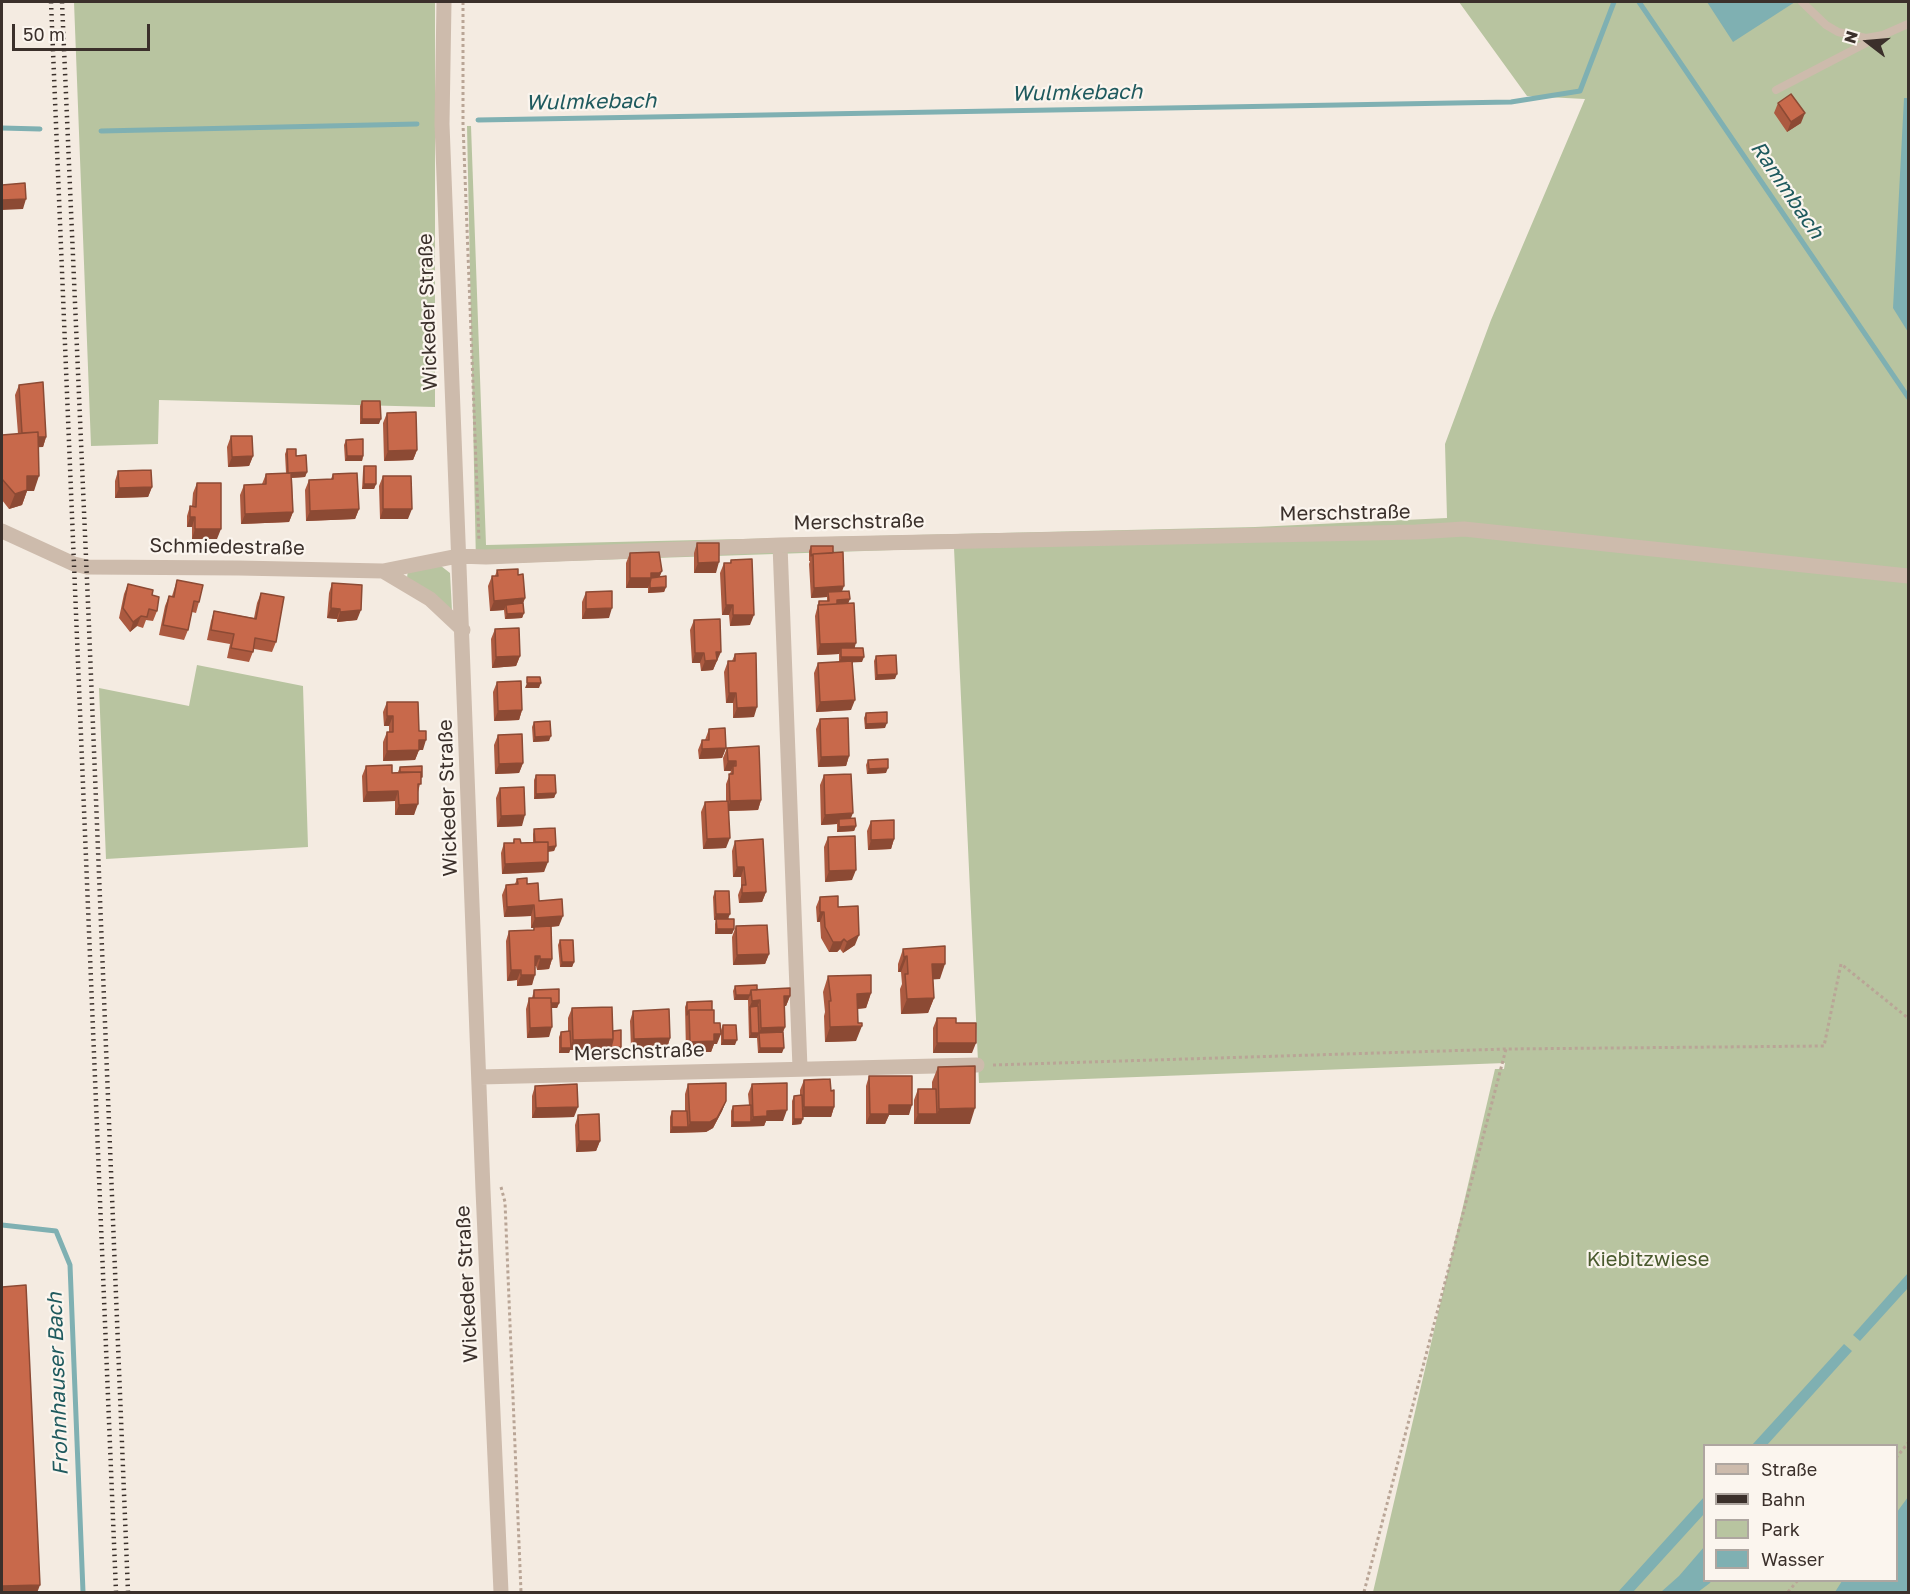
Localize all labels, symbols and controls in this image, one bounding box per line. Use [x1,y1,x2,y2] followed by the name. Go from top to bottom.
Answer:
[15,12,153,50] scale bar
[1838,12,1898,72] north arrow
[23,23,65,45] text: 50 m
[1839,28,1862,46] text: N
[1012,79,1142,107] water label: Wulmkebach
[526,88,656,116] water label: Wulmkebach
[1745,136,1829,244] water label: Rammbach
[413,233,443,391] street label: Wickeder Straße
[1279,500,1411,526] street label: Merschstraße
[793,509,925,535] street label: Merschstraße
[149,534,305,560] street label: Schmiedestraße
[433,719,463,877] street label: Wickeder Straße
[573,1038,705,1066] street label: Merschstraße
[451,1205,483,1363] street label: Wickeder Straße
[1587,1248,1709,1272] park label: Kiebitzwiese
[42,1292,74,1476] water label: Frohnhauser Bach
[1703,1444,1898,1582] legend
[1761,1458,1817,1480] text: Straße
[1761,1488,1805,1510] text: Bahn
[1761,1518,1800,1540] text: Park
[1761,1548,1824,1570] text: Wasser

